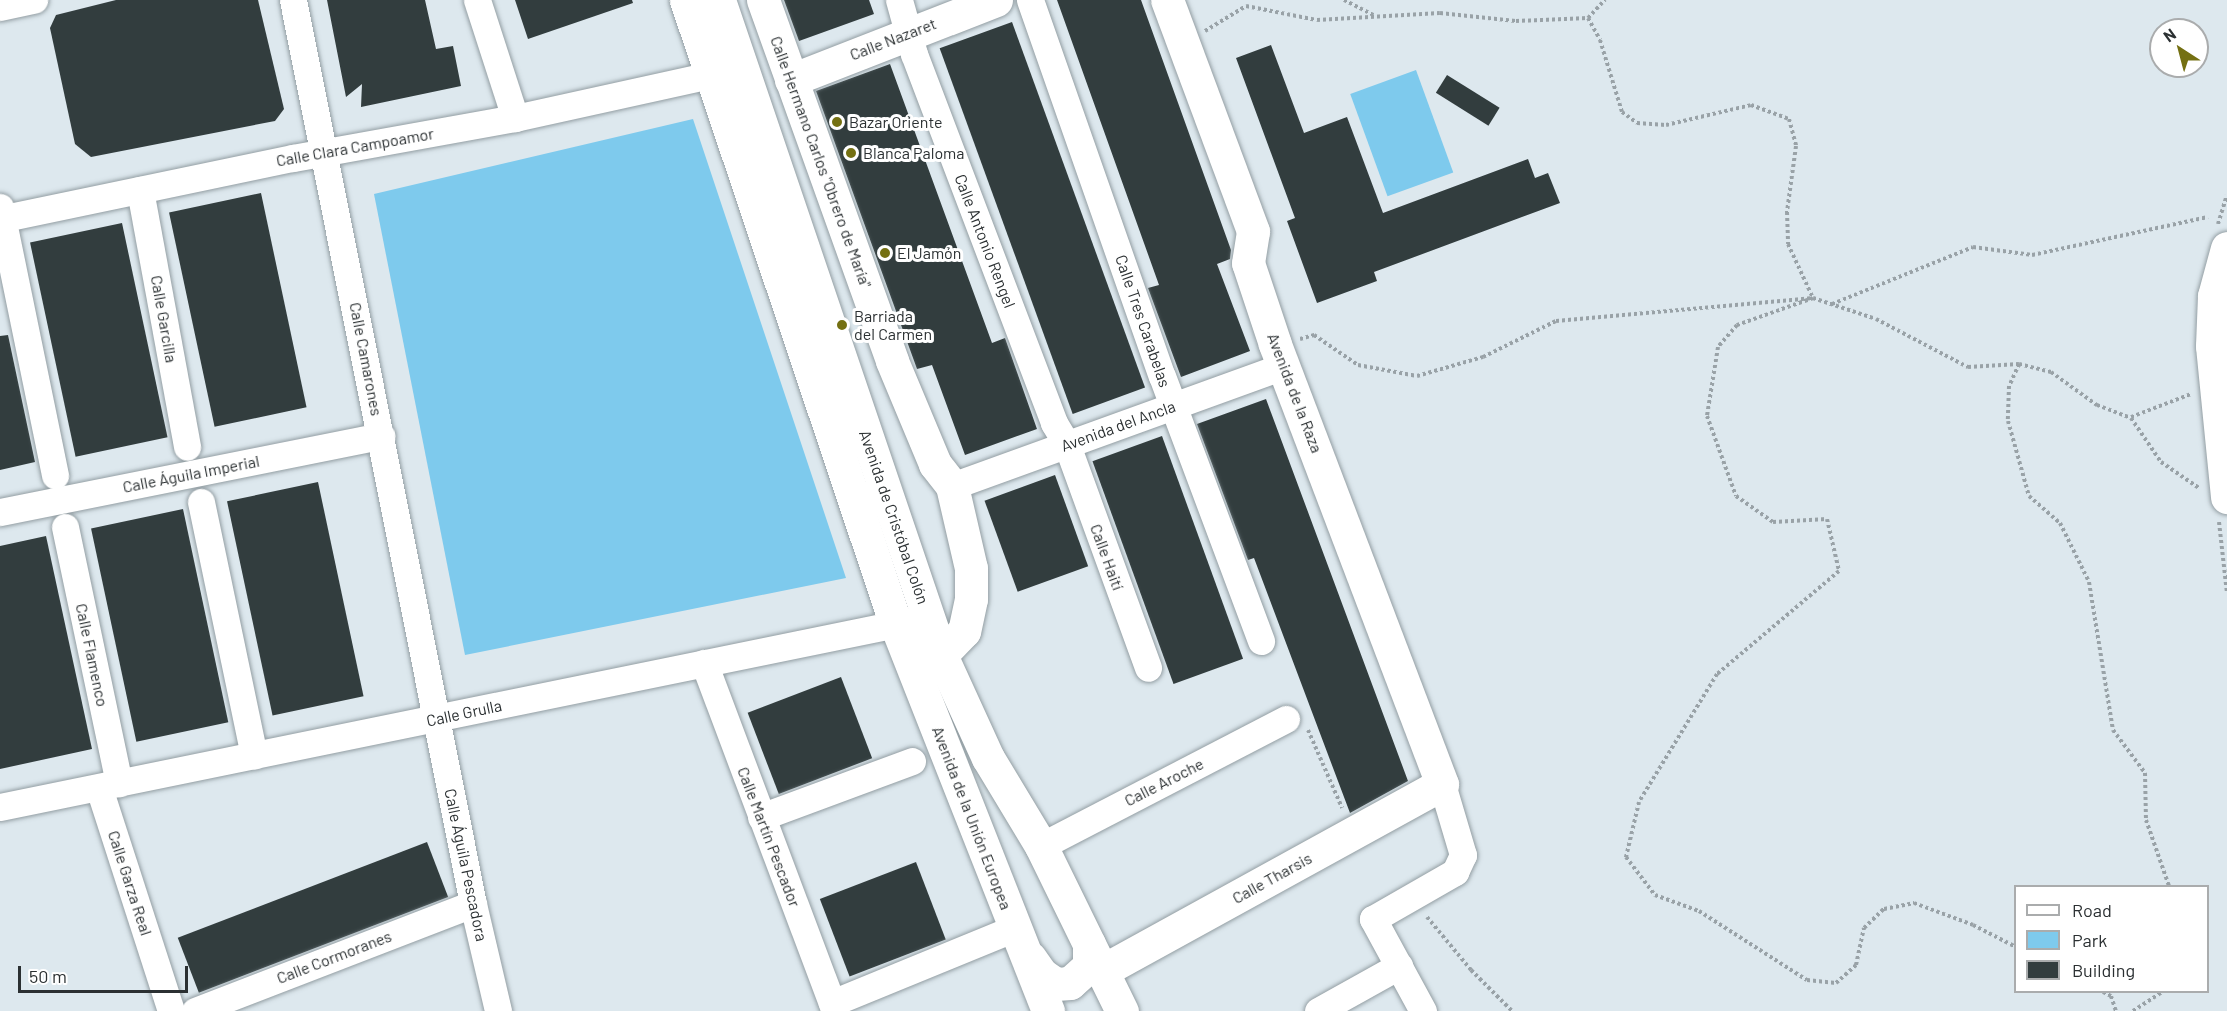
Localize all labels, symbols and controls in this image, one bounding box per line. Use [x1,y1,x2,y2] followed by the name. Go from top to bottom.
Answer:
[847,14,939,64] street label: Calle Nazaret
[2149,18,2209,78] north arrow
[2159,24,2179,45] text: N
[766,34,876,290] street label: Calle Hermano Carlos "Obrero de María"
[849,112,943,132] place label: Bazar Oriente
[830,115,844,129] marker: Bazar Oriente
[275,124,435,170] street label: Calle Clara Campoamor
[863,143,965,163] place label: Blanca Paloma
[844,146,858,160] marker: Blanca Paloma
[951,171,1019,311] street label: Calle Antonio Rengel
[897,243,961,263] place label: El Jamón
[878,246,892,260] marker: El Jamón
[1111,252,1175,390] street label: Calle Tres Carabelas
[147,274,181,364] street label: Calle Garcilla
[346,301,386,417] street label: Calle Camarones
[854,306,932,344] place label: Barriada del Carmen
[835,318,849,332] marker: Barriada del Carmen
[1263,330,1327,456] street label: Avenida de la Raza
[1058,396,1178,456] street label: Avenida del Ancla
[855,427,933,607] street label: Avenida de Cristóbal Colón
[121,451,261,497] street label: Calle Águila Imperial
[1086,521,1128,593] street label: Calle Haití
[72,602,112,708] street label: Calle Flamenco
[425,696,503,730] street label: Calle Grulla
[928,724,1016,912] street label: Avenida de la Unión Europea
[1121,754,1207,810] street label: Calle Aroche
[733,764,805,910] street label: Calle Martín Pescador
[440,787,492,943] street label: Calle Águila Pescadora
[104,828,156,938] street label: Calle Garza Real
[1229,848,1315,908] street label: Calle Tharsis
[2014,885,2209,993] legend
[2072,899,2112,921] text: Road
[274,926,394,988] street label: Calle Cormoranes
[2072,929,2107,951] text: Park
[21,954,190,992] scale bar
[2072,959,2135,981] text: Building
[29,965,67,987] text: 50 m

